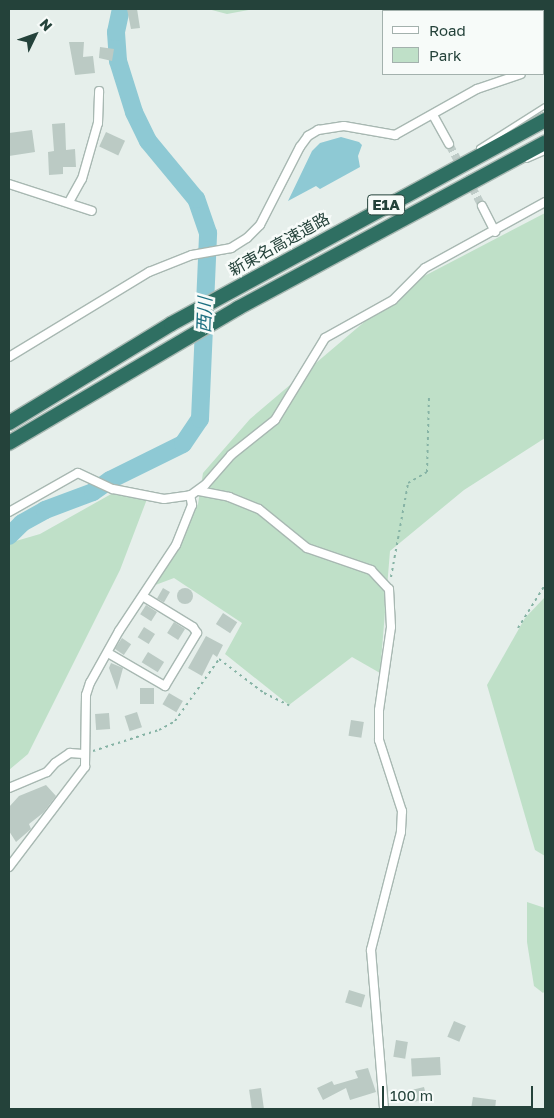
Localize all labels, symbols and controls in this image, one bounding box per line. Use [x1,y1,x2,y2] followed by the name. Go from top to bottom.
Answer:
[10,10,60,60] north arrow
[382,10,544,75] legend
[37,15,56,34] text: N
[429,21,466,39] text: Road
[429,46,461,64] text: Park
[366,192,406,218] road number: E1A
[225,208,333,280] street label: 新東名高速道路
[193,297,215,333] water label: 西川
[384,1076,535,1108] scale bar
[390,1086,433,1104] text: 100 m

